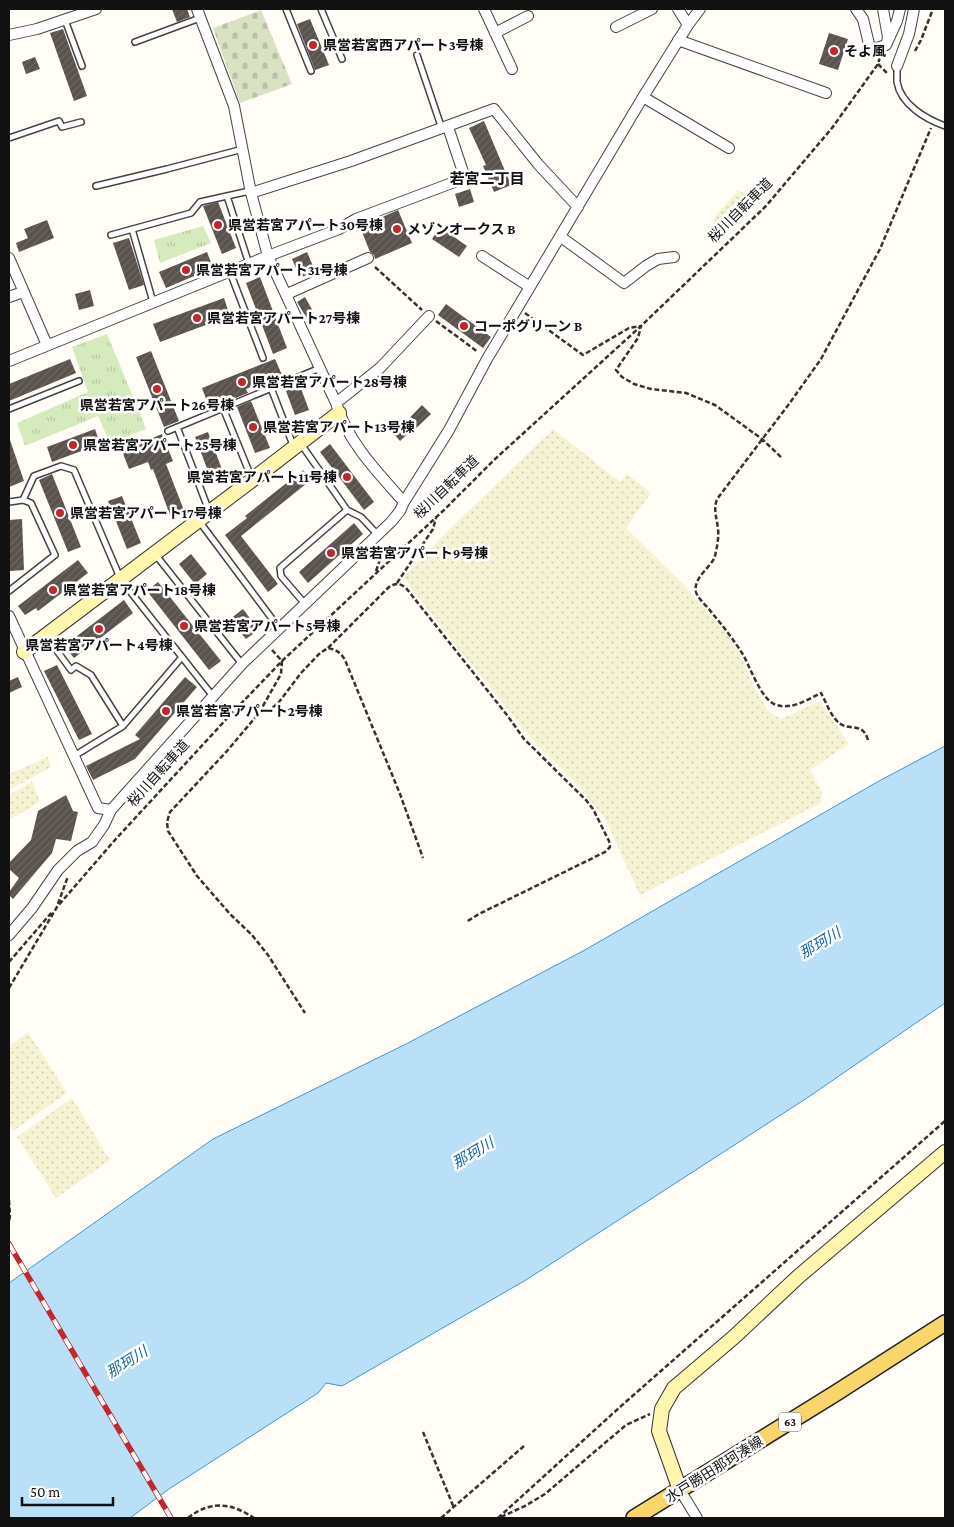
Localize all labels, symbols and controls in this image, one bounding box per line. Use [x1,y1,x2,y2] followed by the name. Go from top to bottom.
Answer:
[323,37,484,53] place label: 県営若宮西アパート3号棟
[307,39,319,51] marker: 県営若宮西アパート3号棟
[844,43,886,59] place label: そよ風
[828,45,840,57] marker: そよ風
[449,171,525,187] district label: 若宮二丁目
[705,175,775,245] street label: 桜川自転車道
[228,217,383,233] place label: 県営若宮アパート30号棟
[212,219,224,231] marker: 県営若宮アパート30号棟
[407,221,516,237] place label: メゾンオークス B
[391,223,403,235] marker: メゾンオークス B
[196,262,348,278] place label: 県営若宮アパート31号棟
[180,264,192,276] marker: 県営若宮アパート31号棟
[207,310,360,326] place label: 県営若宮アパート27号棟
[191,312,203,324] marker: 県営若宮アパート27号棟
[474,318,582,334] place label: コーポグリーン B
[458,320,470,332] marker: コーポグリーン B
[252,374,407,390] place label: 県営若宮アパート28号棟
[236,376,248,388] marker: 県営若宮アパート28号棟
[151,383,163,395] marker: 県営若宮アパート26号棟
[80,397,234,413] place label: 県営若宮アパート26号棟
[263,419,415,435] place label: 県営若宮アパート13号棟
[247,421,259,433] marker: 県営若宮アパート13号棟
[83,437,237,453] place label: 県営若宮アパート25号棟
[67,439,79,451] marker: 県営若宮アパート25号棟
[410,452,482,522] street label: 桜川自転車道
[187,469,337,485] place label: 県営若宮アパート11号棟
[341,471,353,483] marker: 県営若宮アパート11号棟
[70,505,222,521] place label: 県営若宮アパート17号棟
[54,507,66,519] marker: 県営若宮アパート17号棟
[341,545,488,561] place label: 県営若宮アパート9号棟
[325,547,337,559] marker: 県営若宮アパート9号棟
[63,582,216,598] place label: 県営若宮アパート18号棟
[47,584,59,596] marker: 県営若宮アパート18号棟
[194,618,341,634] place label: 県営若宮アパート5号棟
[178,620,190,632] marker: 県営若宮アパート5号棟
[93,623,105,635] marker: 県営若宮アパート4号棟
[25,637,173,653] place label: 県営若宮アパート4号棟
[176,703,323,719] place label: 県営若宮アパート2号棟
[160,705,172,717] marker: 県営若宮アパート2号棟
[124,736,192,810] street label: 桜川自転車道
[797,924,845,961] water label: 那珂川
[450,1134,498,1171] water label: 那珂川
[104,1342,152,1381] water label: 那珂川
[779,1412,801,1431] road number: 63
[662,1433,766,1505] street label: 水戸勝田那珂湊線
[22,1474,114,1506] scale bar
[30,1484,60,1500] text: 50 m

